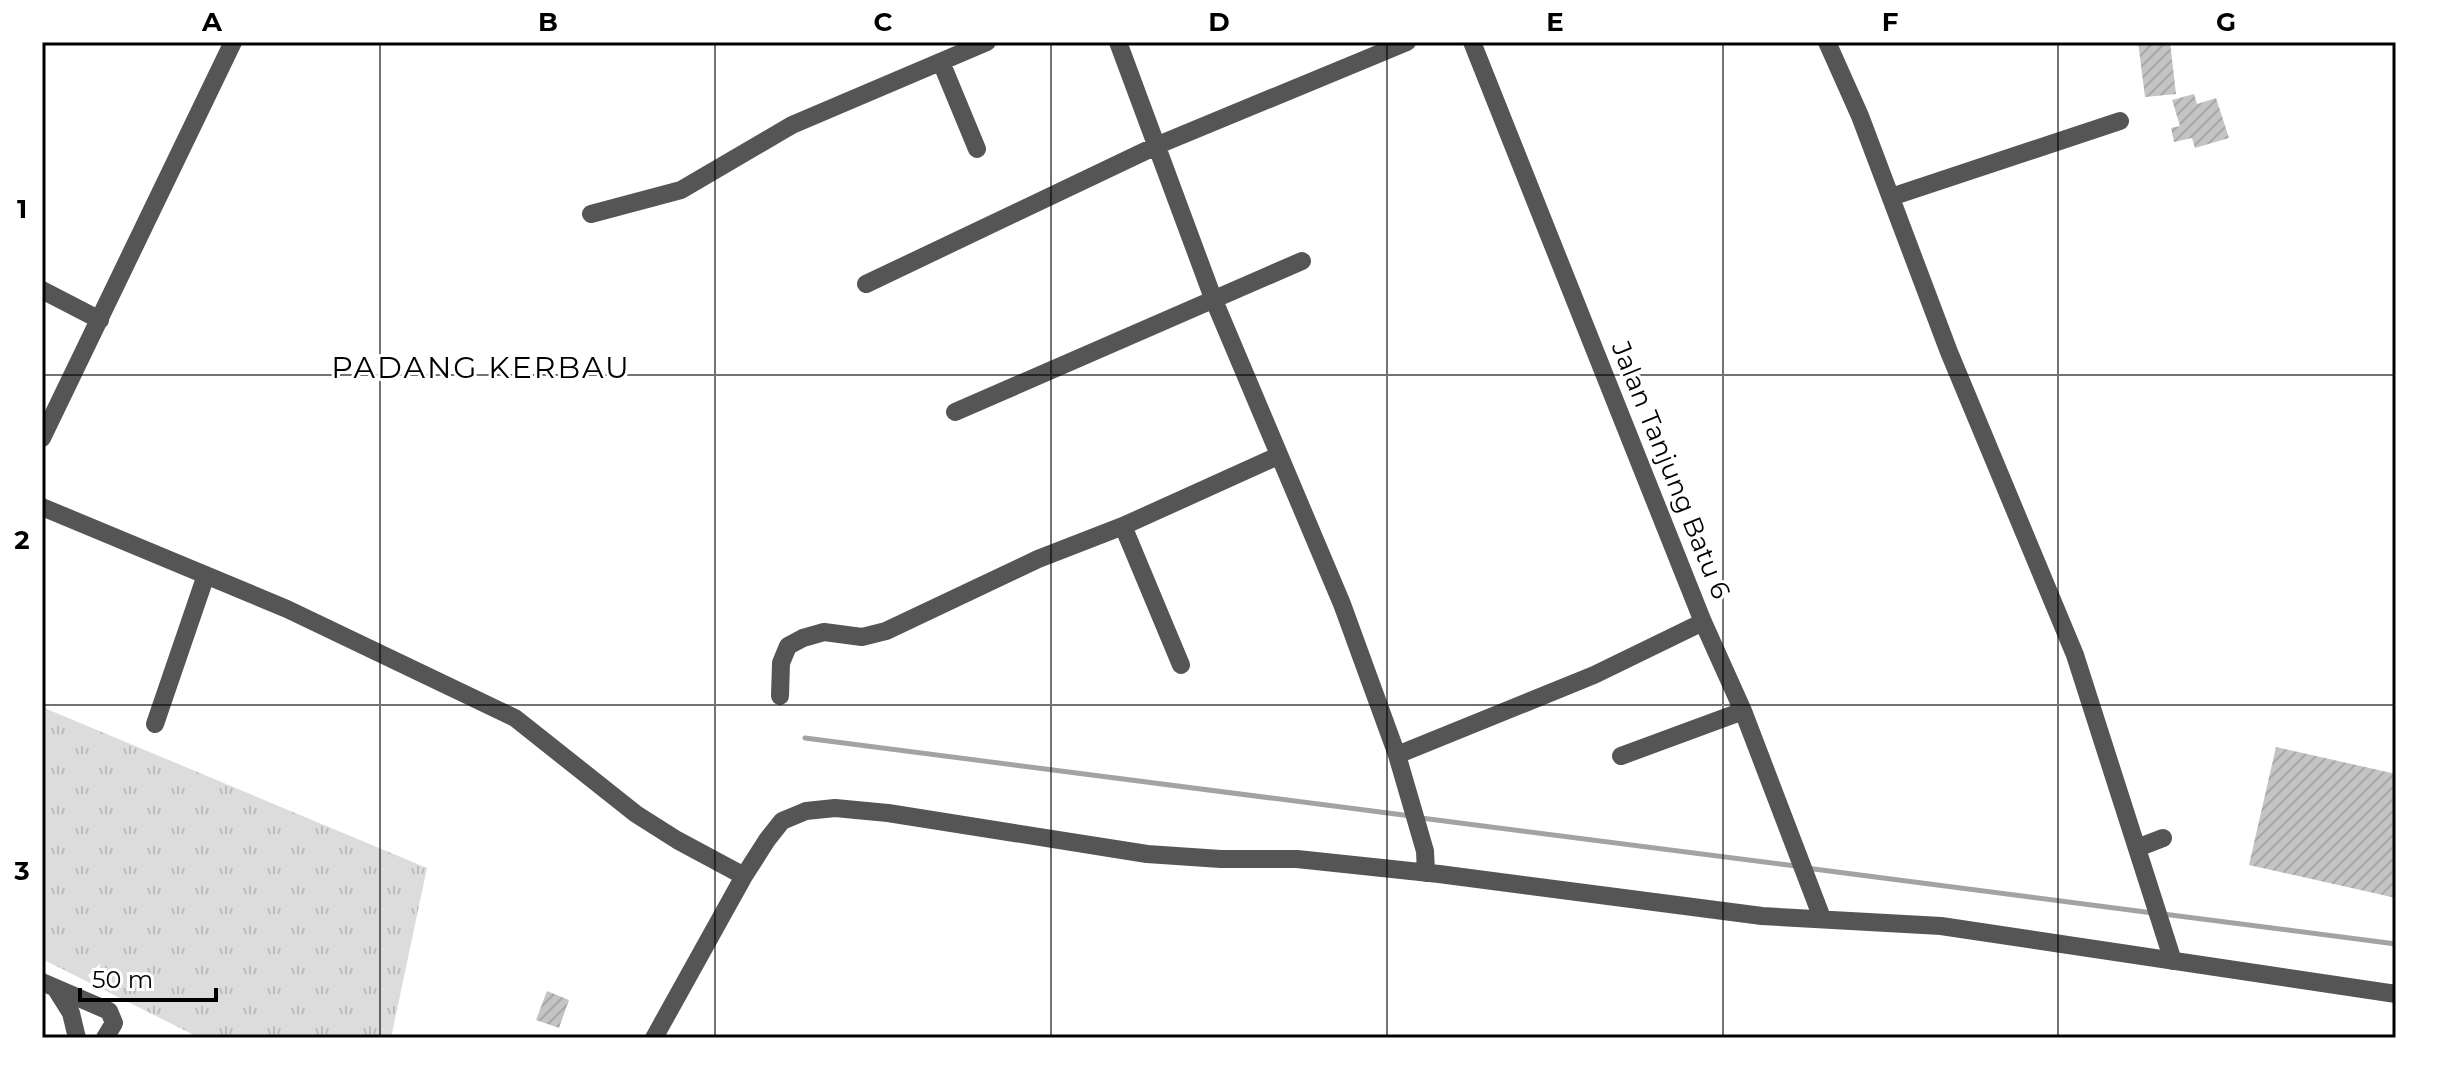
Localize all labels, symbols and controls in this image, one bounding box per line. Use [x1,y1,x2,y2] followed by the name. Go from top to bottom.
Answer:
[201,6,223,38] text: A
[538,6,558,38] text: B
[874,6,893,38] text: C
[1208,6,1230,38] text: D
[1546,6,1564,38] text: E
[1882,6,1898,38] text: F
[2216,6,2236,38] text: G
[17,193,27,225] text: 1
[1604,336,1737,603] street label: Jalan Tanjung Batu 6
[331,349,631,386] district label: PADANG KERBAU
[14,524,30,556] text: 2
[13,855,30,887] text: 3
[80,952,216,1002] scale bar
[92,965,153,994] text: 50 m

